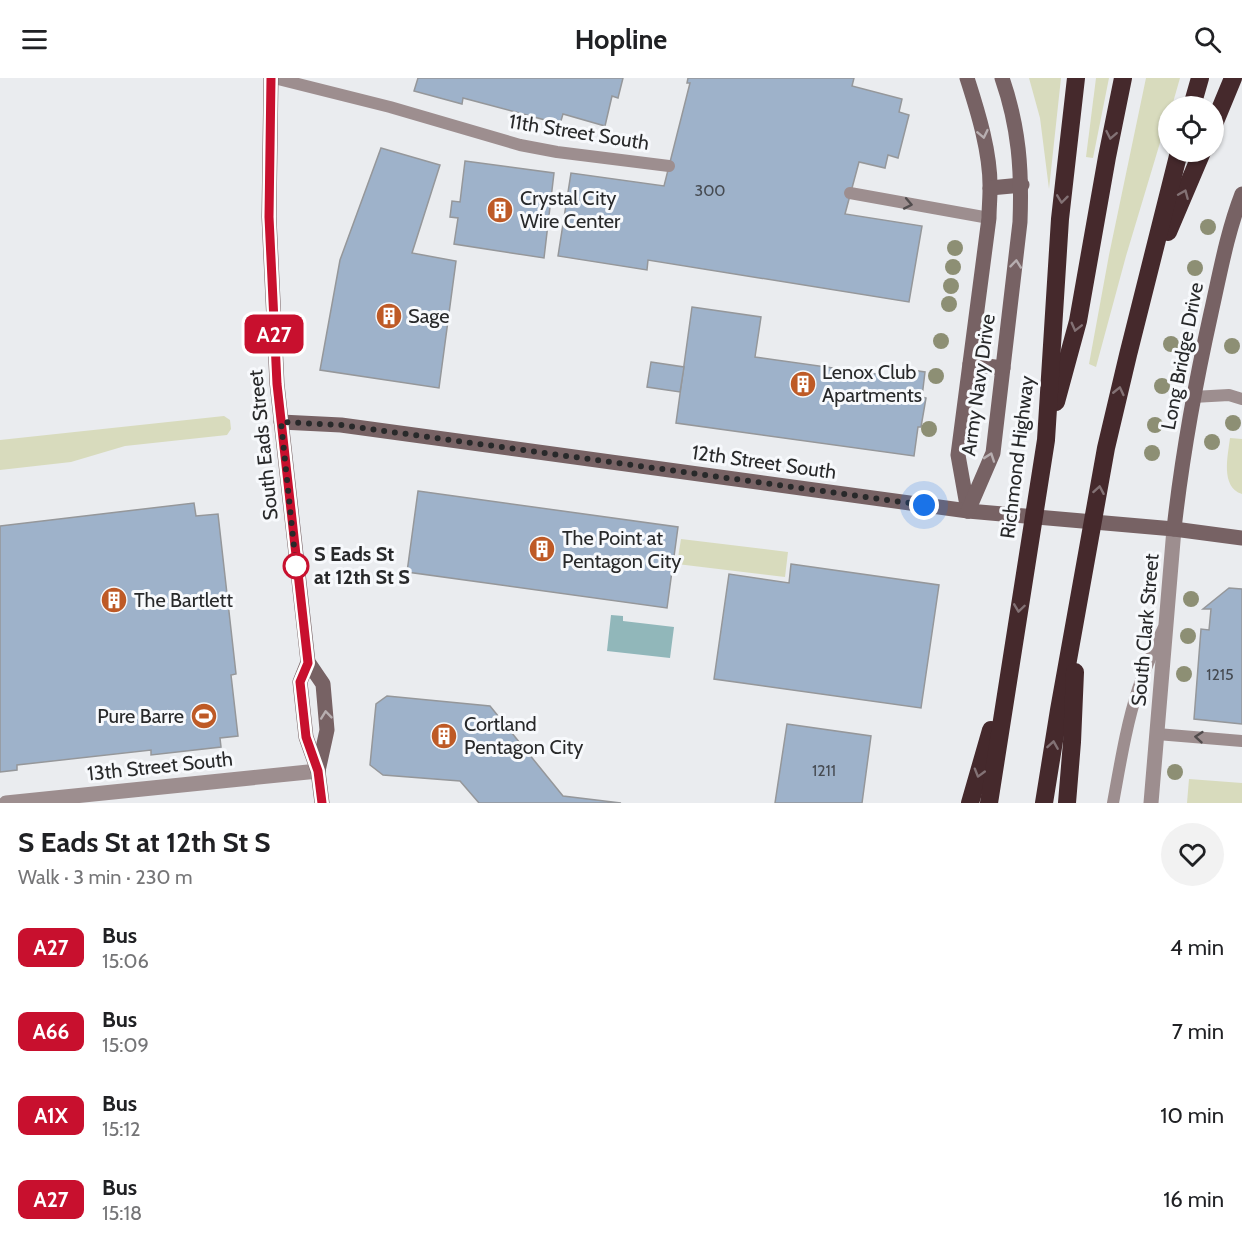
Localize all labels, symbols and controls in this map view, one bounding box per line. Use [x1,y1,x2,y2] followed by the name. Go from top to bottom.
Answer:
[18,23,51,56] icon: menu
[575,23,667,56] text: Hopline
[1191,23,1224,56] icon: search
[1158,96,1224,162] map controls
[1158,96,1224,162] button: locate
[507,109,651,155] street label: 11th Street South
[976,129,989,139] one-way arrow
[1106,130,1119,140] one-way arrow
[695,181,726,200] house number: 300
[520,186,621,233] place label: Crystal City Wire Center
[1177,189,1189,200] one-way arrow
[1057,194,1069,203] one-way arrow
[485,195,515,225] building icon: Crystal City Wire Center
[902,197,912,210] one-way arrow
[1009,260,1021,269] one-way arrow
[1156,280,1208,432] street label: Long Bridge Drive
[374,301,404,331] building icon: Sage
[408,304,449,328] place label: Sage
[956,313,1000,457] street label: Army Navy Drive
[240,314,308,354] line badge: A27
[257,322,291,347] text: A27
[1071,322,1084,332] one-way arrow
[822,360,922,407] place label: Lenox Club Apartments
[243,368,283,521] street label: South Eads Street
[788,369,818,399] building icon: Lenox Club Apartments
[995,374,1039,540] street label: Richmond Highway
[1112,387,1125,397] one-way arrow
[690,440,838,484] street label: 12th Street South
[983,452,996,463] one-way arrow
[1092,485,1104,495] one-way arrow
[909,490,939,520] your location
[562,526,681,573] place label: The Point at Pentagon City
[527,534,557,564] building icon: The Point at Pentagon City
[314,542,410,589] place label: S Eads St at 12th St S
[1126,552,1164,707] street label: South Clark Street
[283,553,309,579] marker: S Eads St at 12th St S
[99,585,129,615] building icon: The Bartlett
[134,588,233,612] place label: The Bartlett
[1014,603,1026,613] one-way arrow
[1206,665,1234,684] house number: 1215
[189,701,219,731] sports icon: Pure Barre
[97,704,184,728] place label: Pure Barre
[320,710,333,719] one-way arrow
[464,712,583,759] place label: Cortland Pentagon City
[429,721,459,751] building icon: Cortland Pentagon City
[1195,731,1204,744] one-way arrow
[1047,741,1059,750] one-way arrow
[86,746,234,786] street label: 13th Street South
[812,761,836,780] house number: 1211
[974,767,986,778] one-way arrow
[1161,823,1224,886] button: heart
[18,825,271,859] text: S Eads St at 12th St S
[18,865,193,889] text: Walk · 3 min · 230 m
[102,922,137,949] text: Bus
[1170,934,1224,961] text: 4 min
[34,935,68,960] text: A27
[102,949,149,973] text: 15:06
[102,1006,137,1033] text: Bus
[1172,1018,1224,1045] text: 7 min
[33,1019,69,1044] text: A66
[102,1033,149,1057] text: 15:09
[102,1090,137,1117] text: Bus
[1160,1102,1224,1129] text: 10 min
[34,1103,68,1128] text: A1X
[102,1117,141,1141] text: 15:12
[102,1174,137,1201] text: Bus
[1163,1186,1224,1213] text: 16 min
[34,1187,68,1212] text: A27
[102,1201,142,1225] text: 15:18

